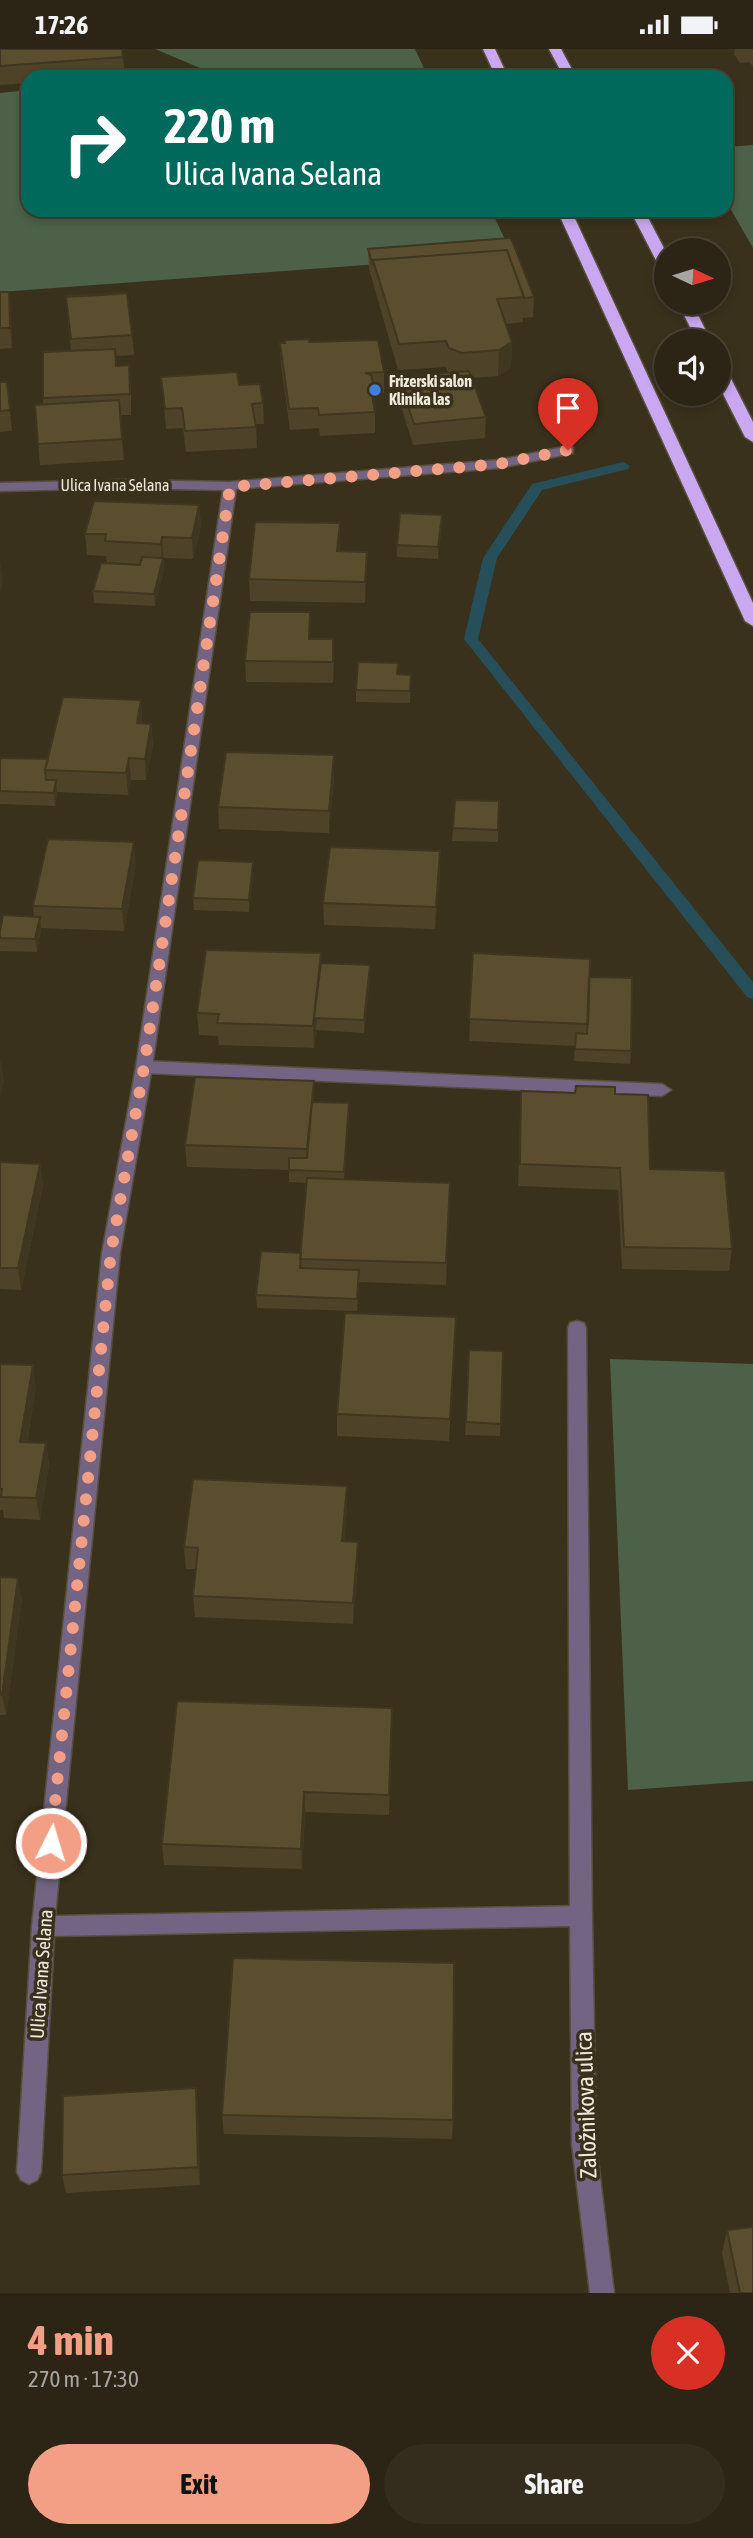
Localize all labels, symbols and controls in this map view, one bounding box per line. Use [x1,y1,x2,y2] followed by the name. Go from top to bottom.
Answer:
[35,10,89,40] text: 17:26
[164,97,275,153] text: 220 m
[49,98,140,189] icon: right
[164,155,382,192] text: Ulica Ivana Selana
[654,238,732,315] north arrow
[654,238,731,406] map controls
[654,329,731,406] button: sound
[389,372,472,408] place label: Frizerski salon Klinika las
[538,378,598,450] pin
[367,382,383,398] marker: Frizerski salon Klinika las
[549,389,587,427] icon: arrive
[60,476,170,494] street label: Ulica Ivana Selana
[14,1806,88,1880] position arrow
[26,1909,56,2039] street label: Ulica Ivana Selana
[570,2031,602,2179] street label: Založnikova ulica
[28,2316,114,2364] text: 4 min
[651,2316,725,2390] button: close
[28,2366,139,2392] text: 270 m · 17:30
[28,2444,370,2524] button: Exit
[384,2444,725,2524] button: Share

